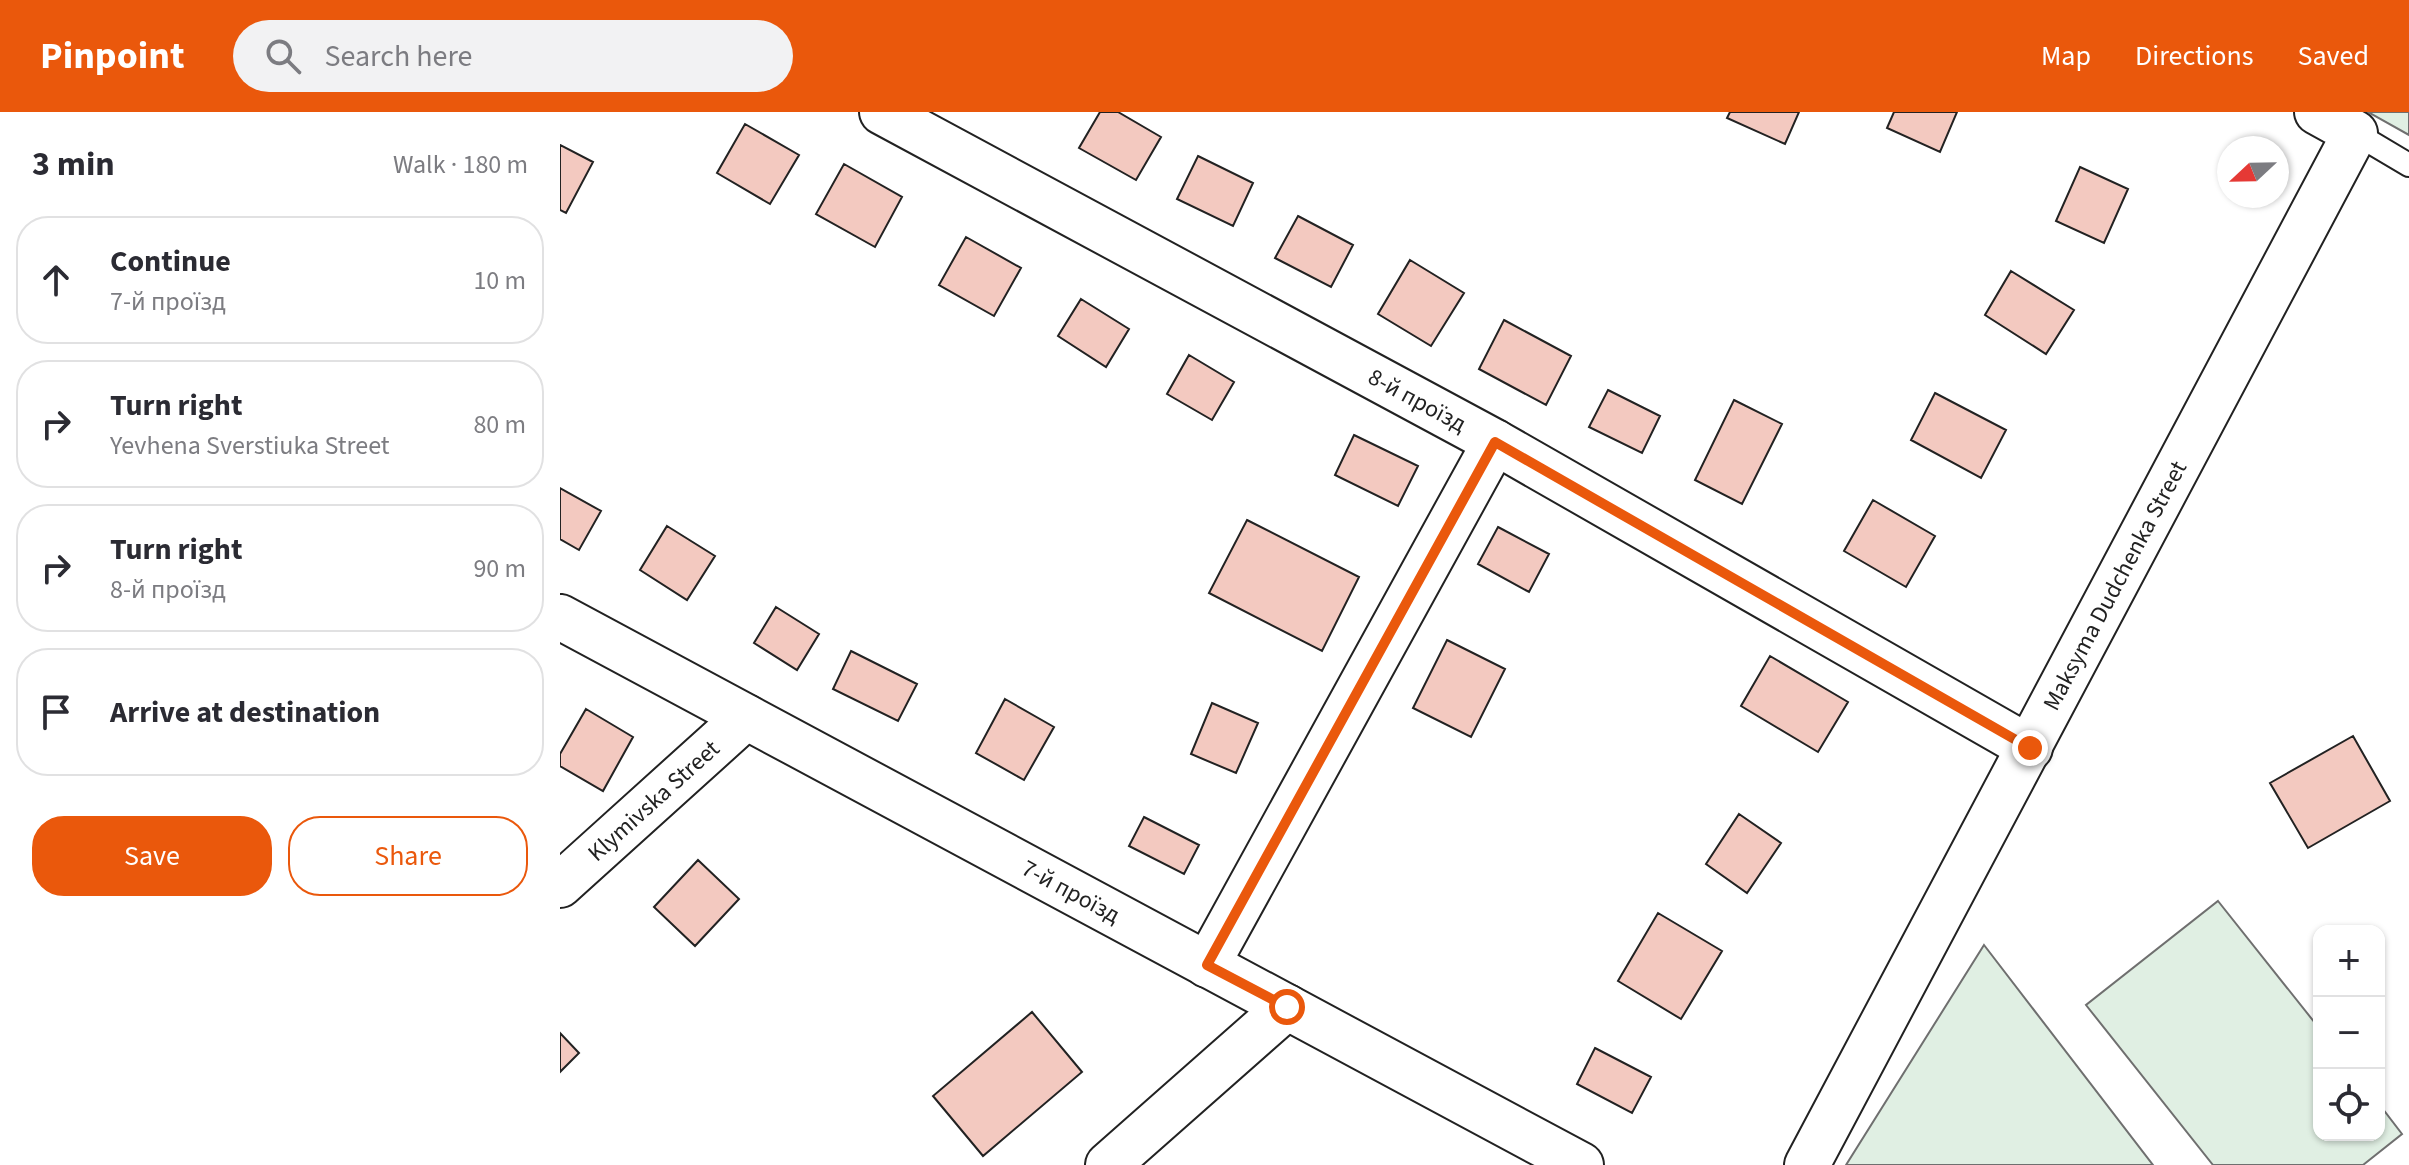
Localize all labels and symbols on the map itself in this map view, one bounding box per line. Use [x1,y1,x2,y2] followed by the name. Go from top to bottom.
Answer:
[2217,136,2289,208] north arrow
[1362,360,1473,442] street label: 8-й проїзд
[2034,455,2196,717] street label: Maksyma Dudchenka Street
[2012,730,2048,766] route end
[580,732,728,870] street label: Klymivska Street
[1015,851,1126,933] street label: 7-й проїзд
[1269,989,1305,1025] route start

